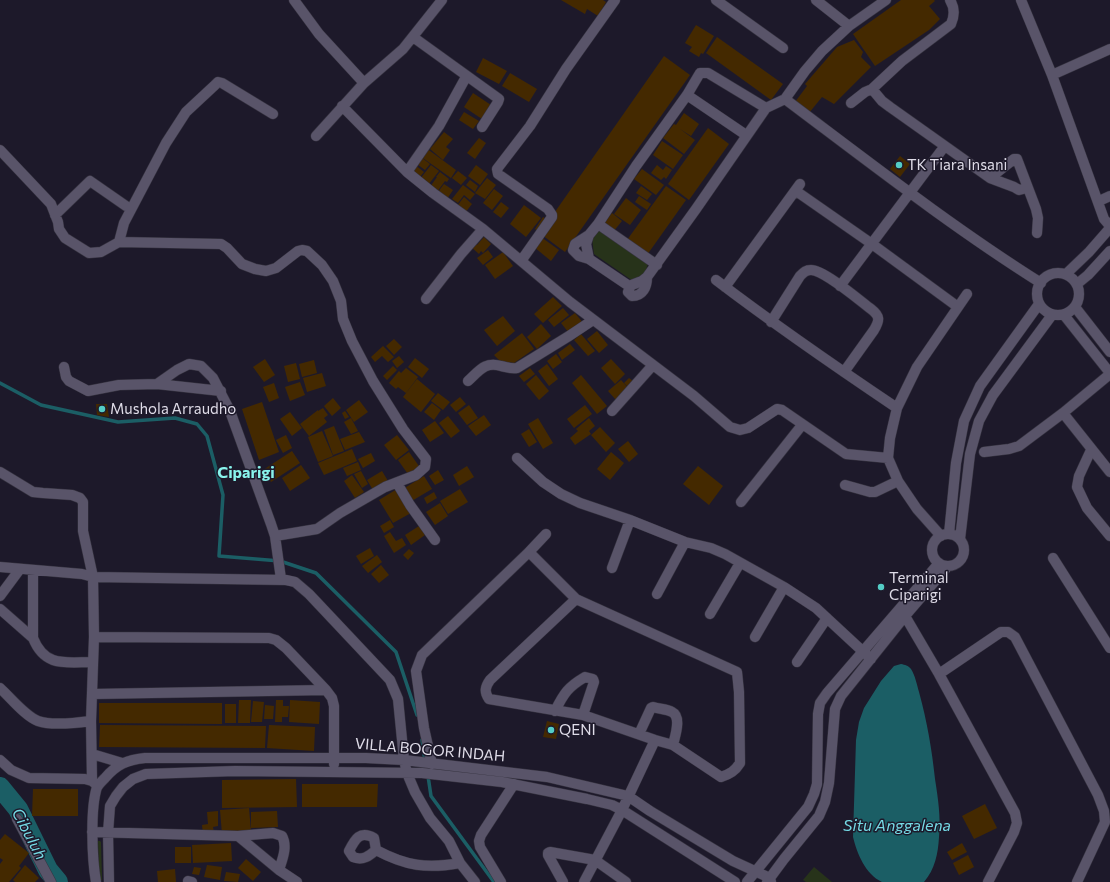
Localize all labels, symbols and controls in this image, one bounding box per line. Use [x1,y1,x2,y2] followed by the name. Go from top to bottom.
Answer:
[907,156,1007,174] place label: TK Tiara Insani
[894,160,904,170] marker: TK Tiara Insani
[110,400,236,418] place label: Mushola Arraudho
[97,404,107,414] marker: Mushola Arraudho
[217,463,275,483] district label: Ciparigi
[889,569,949,604] place label: Terminal Ciparigi
[876,582,886,592] marker: Terminal Ciparigi
[559,721,596,739] place label: QENI
[546,725,556,735] marker: QENI
[354,734,506,766] street label: VILLA BOGOR INDAH
[7,805,51,863] water label: Cibuluh
[843,816,951,836] water label: Situ Anggalena

